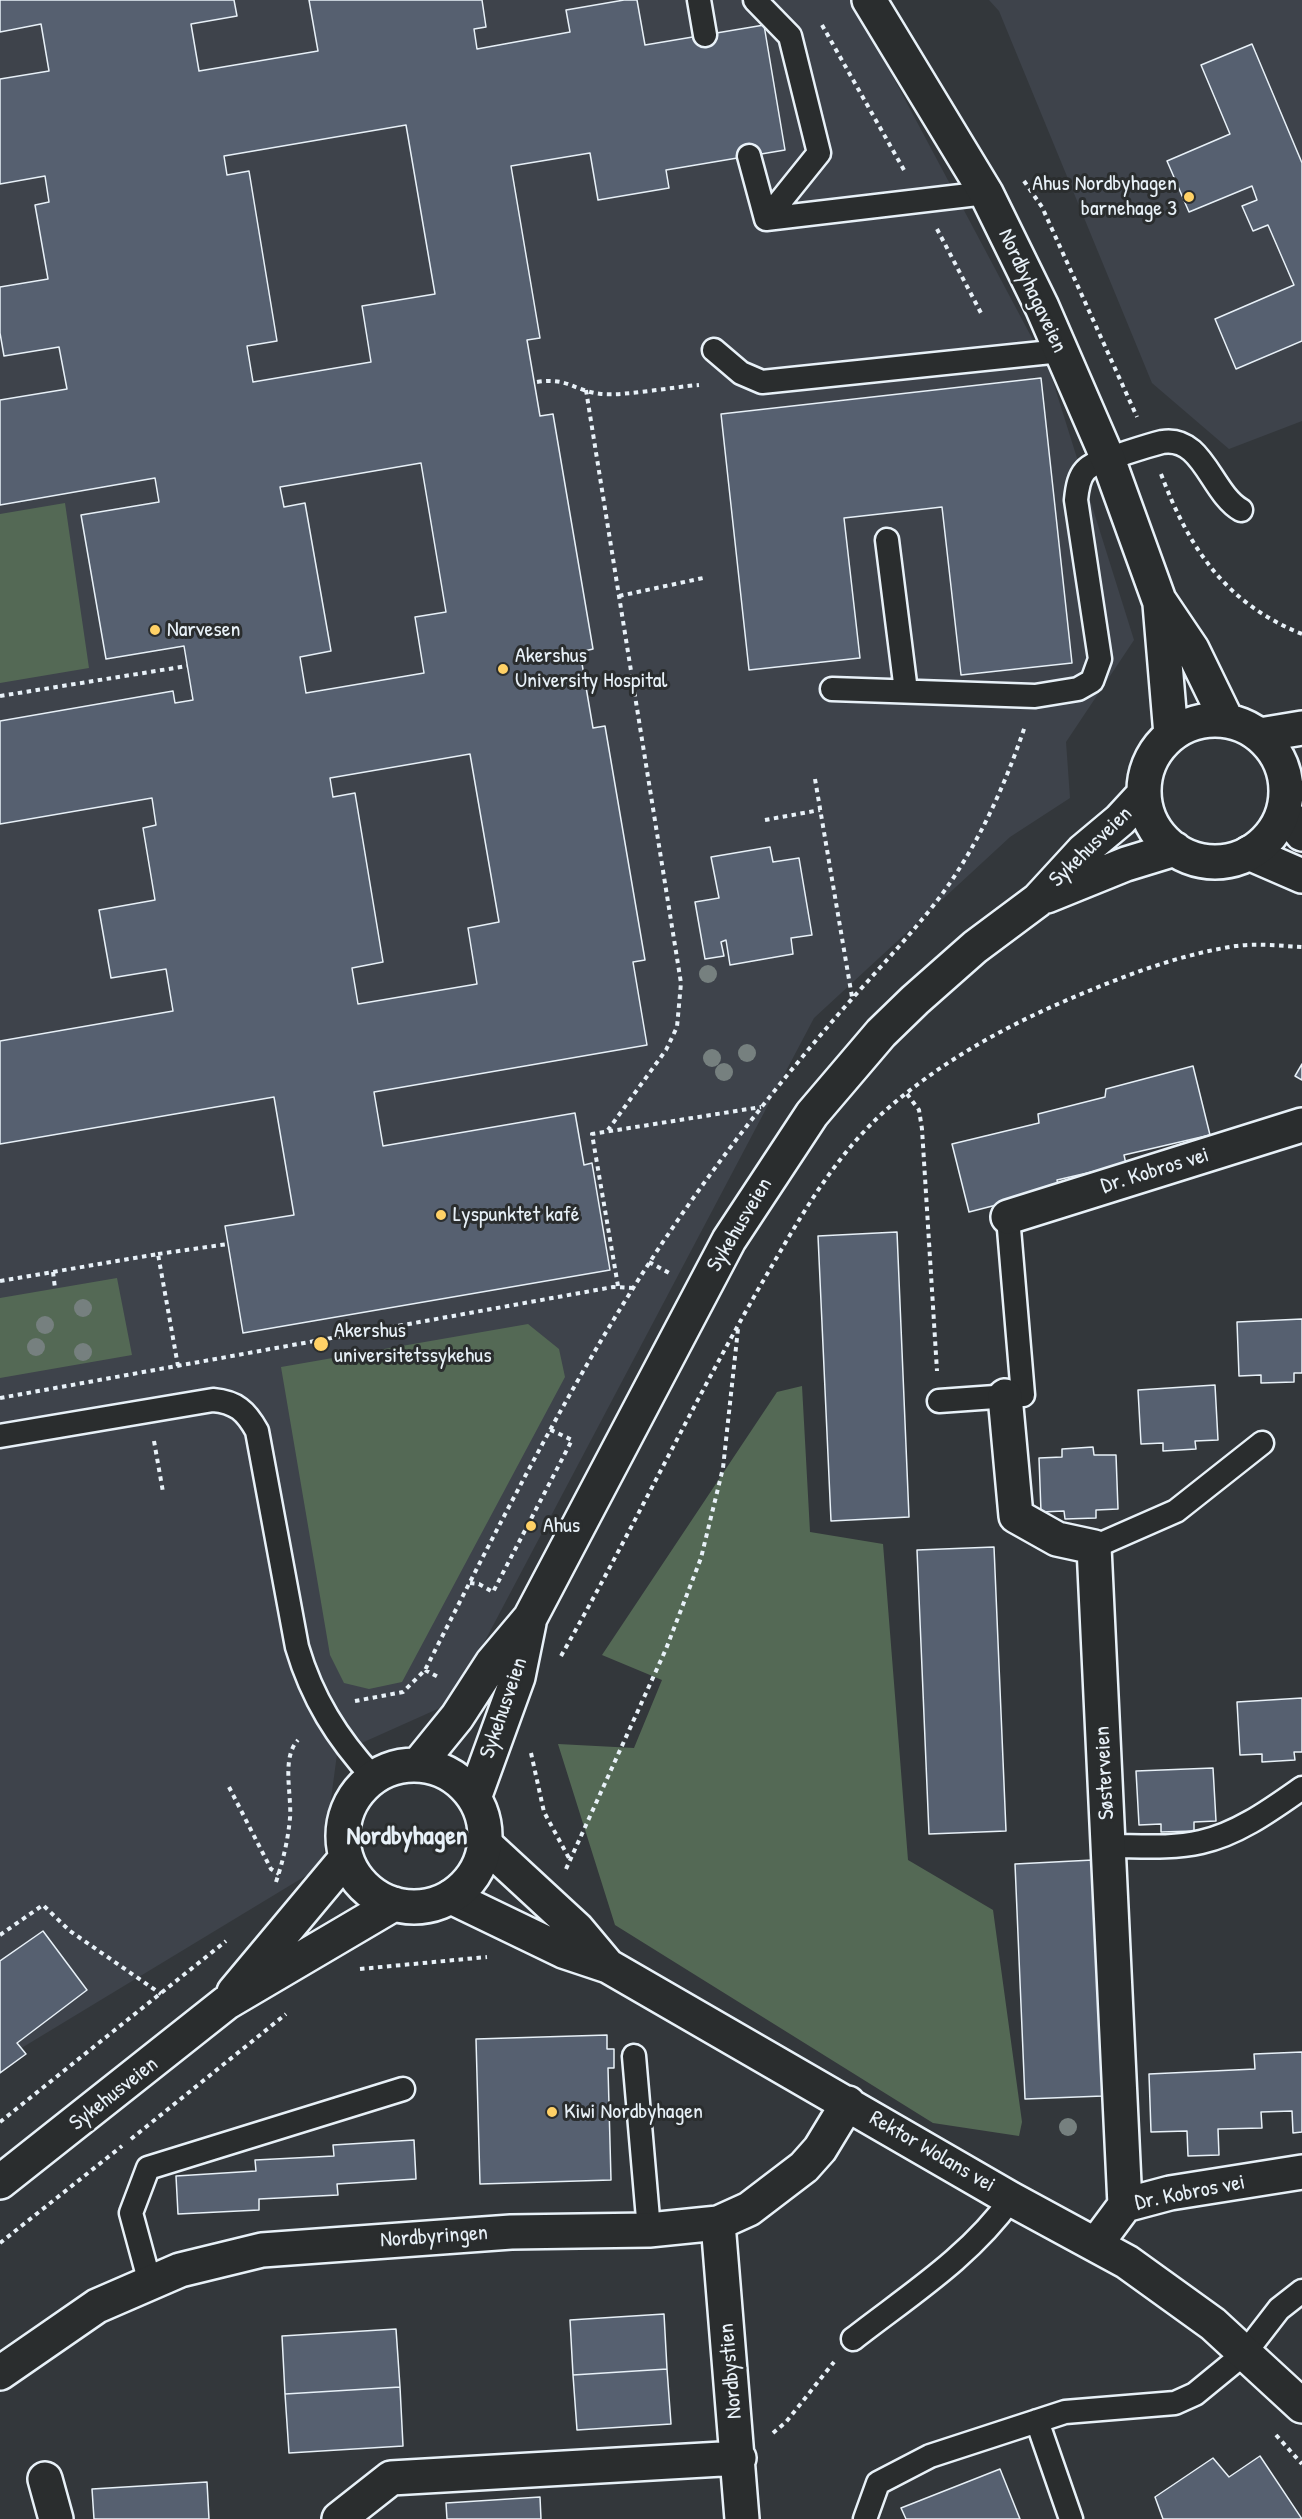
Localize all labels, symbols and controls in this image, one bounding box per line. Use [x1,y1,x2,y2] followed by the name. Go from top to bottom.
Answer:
[1032,171,1177,222] place label: Ahus Nordbyhagen barnehage 3
[1182,190,1196,204] marker: Ahus Nordbyhagen barnehage 3
[992,225,1072,357] street label: Nordbyhagaveien
[167,617,241,643] place label: Narvesen
[148,623,162,637] marker: Narvesen
[515,643,667,694] place label: Akershus University Hospital
[496,662,510,676] marker: Akershus University Hospital
[1044,801,1138,893] street label: Sykehusveien
[1098,1142,1212,1200] street label: Dr. Kobros vei
[702,1173,778,1277] street label: Sykehusveien
[453,1202,580,1228] place label: Lyspunktet kafé
[434,1208,448,1222] marker: Lyspunktet kafé
[334,1318,492,1370] place label: Akershus universitetssykehus
[312,1335,330,1353] marker: Akershus universitetssykehus
[543,1513,580,1539] place label: Ahus
[524,1519,538,1533] marker: Ahus
[474,1654,534,1762] street label: Sykehusveien
[1089,1725,1121,1821] street label: Søsterveien
[347,1821,467,1853] district label: Nordbyhagen
[65,2051,163,2137] street label: Sykehusveien
[564,2099,703,2125] place label: Kiwi Nordbyhagen
[545,2105,559,2119] marker: Kiwi Nordbyhagen
[864,2105,1000,2199] street label: Rektor Wolans vei
[1133,2169,1247,2217] street label: Dr. Kobros vei
[379,2220,489,2254] street label: Nordbyringen
[714,2322,748,2420] street label: Nordbystien

